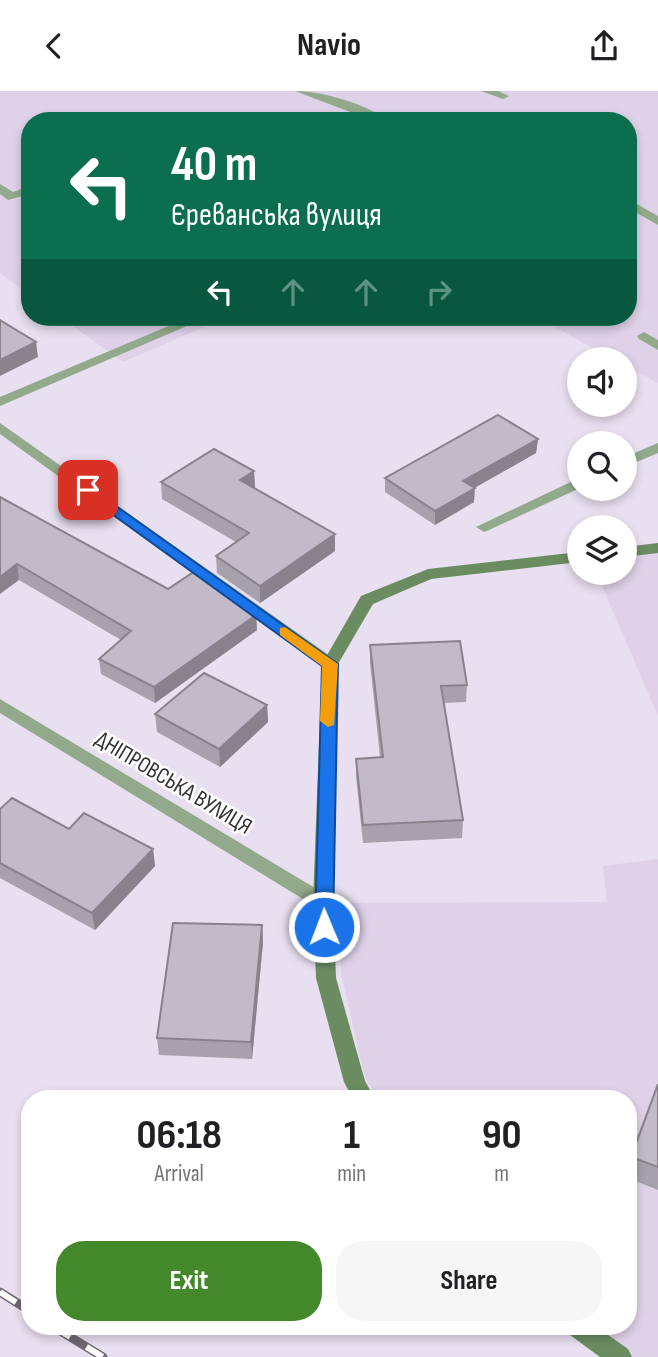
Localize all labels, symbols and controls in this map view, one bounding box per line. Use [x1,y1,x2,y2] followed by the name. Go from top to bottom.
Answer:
[297,26,361,65] text: Navio
[35,27,73,65] icon: back
[585,27,623,65] icon: share
[171,136,257,195] text: 40 m
[56,140,147,231] icon: left
[171,196,382,235] text: Єреванська вулиця
[201,273,239,311] icon: left
[274,273,312,311] icon: ahead
[347,273,385,311] icon: ahead
[420,273,458,311] icon: right
[567,347,637,585] map controls
[567,347,637,417] button: sound
[567,431,637,501] button: search
[58,460,118,520] pin
[69,471,107,509] icon: arrive
[567,515,637,585] button: layers
[90,725,257,841] street label: ДНІПРОВСЬКА ВУЛИЦЯ
[287,890,361,964] position arrow
[136,1110,222,1161] text: 06:18
[344,1110,360,1161] text: 1
[482,1110,522,1161] text: 90
[154,1160,204,1188] text: Arrival
[337,1160,366,1188] text: min
[494,1160,509,1188] text: m
[56,1241,322,1321] button: Exit
[336,1241,602,1321] button: Share

